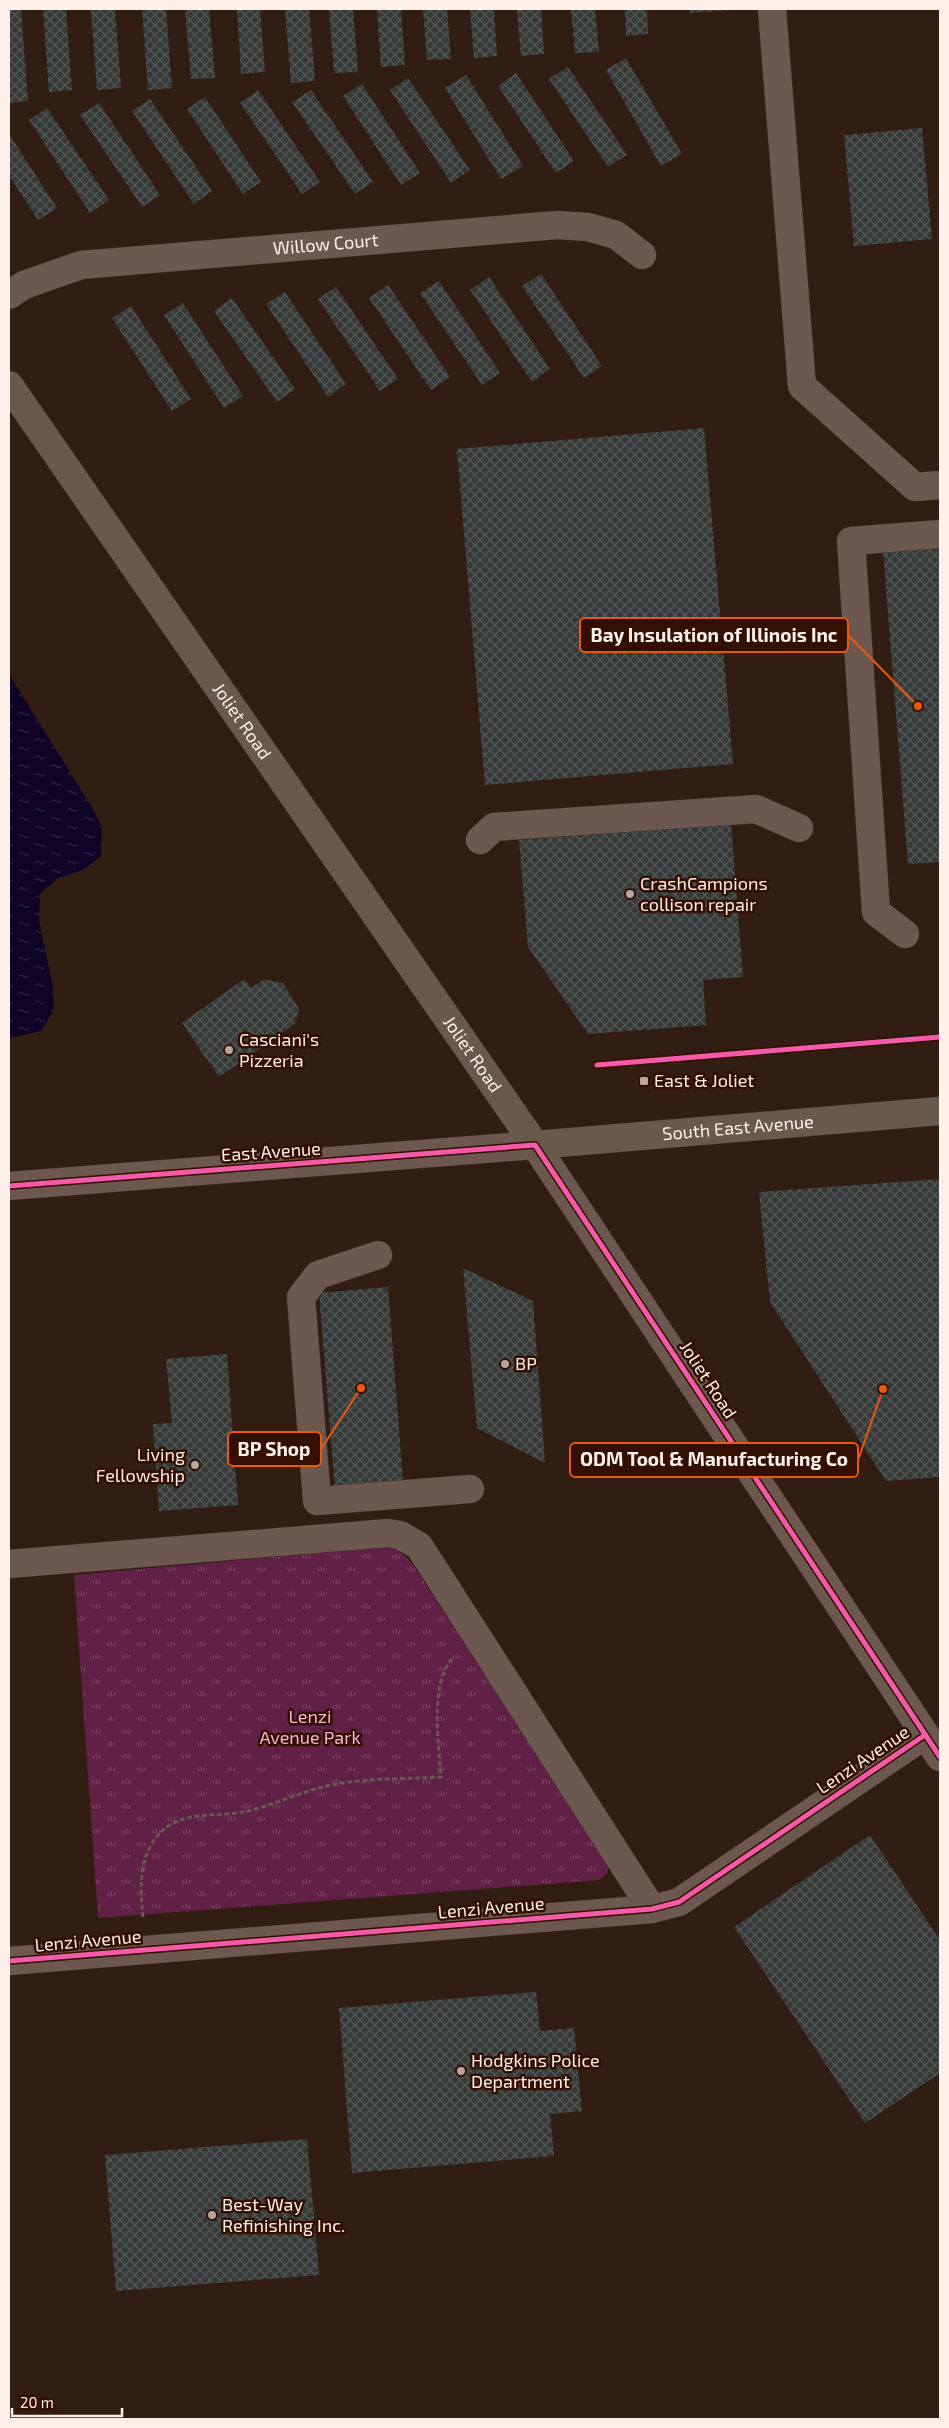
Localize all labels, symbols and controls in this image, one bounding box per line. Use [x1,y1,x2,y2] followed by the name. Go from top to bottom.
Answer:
[272,228,379,259] street label: Willow Court
[580,618,848,652] callout: Bay Insulation of Illinois Inc
[590,623,838,647] text: Bay Insulation of Illinois Inc
[208,678,277,763] street label: Joliet Road
[640,872,768,915] place label: CrashCampions collison repair
[624,888,636,900] marker: CrashCampions collison repair
[439,1011,507,1096] street label: Joliet Road
[239,1028,319,1071] place label: Casciani's Pizzeria
[223,1044,235,1056] marker: Casciani's Pizzeria
[654,1069,754,1091] place label: East & Joliet
[638,1075,650,1087] marker: East & Joliet
[661,1110,815,1144] street label: South East Avenue
[220,1137,322,1165] street label: East Avenue
[676,1336,742,1422] street label: Joliet Road
[515,1352,537,1374] place label: BP
[499,1358,511,1370] marker: BP
[228,1432,321,1466] callout: BP Shop
[238,1437,310,1460] text: BP Shop
[96,1443,185,1486] place label: Living Fellowship
[570,1443,858,1477] callout: ODM Tool & Manufacturing Co
[580,1447,848,1470] text: ODM Tool & Manufacturing Co
[189,1459,201,1471] marker: Living Fellowship
[259,1705,361,1748] park label: Lenzi Avenue Park
[812,1720,913,1798] street label: Lenzi Avenue
[437,1891,545,1923] street label: Lenzi Avenue
[34,1924,142,1956] street label: Lenzi Avenue
[471,2049,600,2092] place label: Hodgkins Police Department
[455,2065,467,2077] marker: Hodgkins Police Department
[222,2193,345,2236] place label: Best-Way Refinishing Inc.
[206,2209,218,2221] marker: Best-Way Refinishing Inc.
[12,2386,122,2418] scale bar
[20,2393,54,2411] text: 20 m

